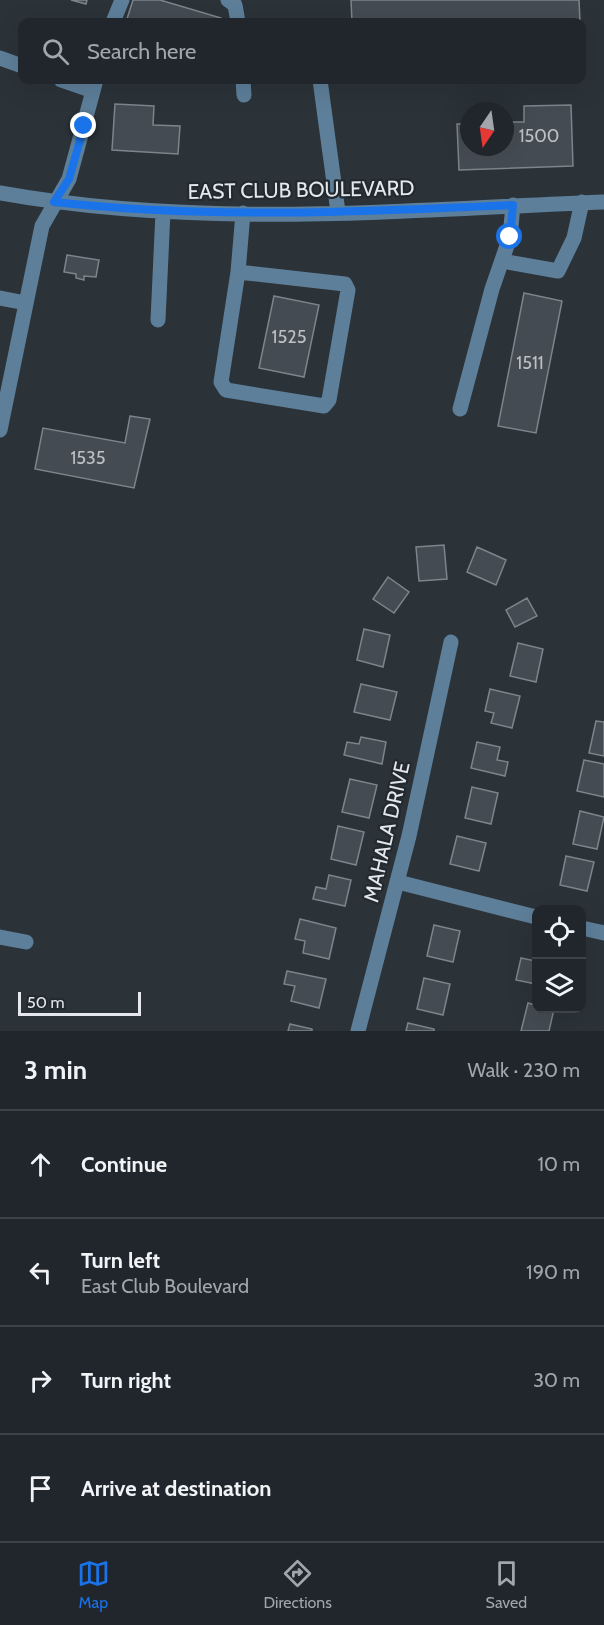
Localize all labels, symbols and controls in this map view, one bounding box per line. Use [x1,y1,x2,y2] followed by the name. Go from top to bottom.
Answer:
[18,18,586,84] search box
[39,35,72,68] icon: search
[87,38,196,65] text: Search here
[460,102,514,156] north arrow
[70,112,96,138] route end
[519,125,559,147] house number: 1500
[187,175,415,204] street label: EAST CLUB BOULEVARD
[496,223,522,249] route start
[272,326,306,348] house number: 1525
[516,352,544,374] house number: 1511
[70,447,106,469] house number: 1535
[358,759,415,905] street label: MAHALA DRIVE
[532,905,586,1013] map controls
[532,905,586,959] button: locate
[532,959,586,1013] button: layers
[18,989,141,1016] scale bar
[27,993,64,1012] text: 50 m
[24,1054,87,1086] text: 3 min
[468,1058,580,1082] text: Walk · 230 m
[24,1148,57,1181] icon: ahead
[81,1151,167,1178] text: Continue
[537,1152,580,1176] text: 10 m
[81,1247,160,1274] text: Turn left
[24,1256,57,1289] icon: left
[526,1260,580,1284] text: 190 m
[81,1274,249,1298] text: East Club Boulevard
[24,1364,57,1397] icon: right
[81,1367,171,1394] text: Turn right
[533,1368,580,1392] text: 30 m
[24,1472,57,1505] icon: arrive
[81,1475,271,1502] text: Arrive at destination
[77,1557,110,1612] tab: Map
[264,1557,332,1612] tab: Directions
[486,1557,527,1612] tab: Saved

